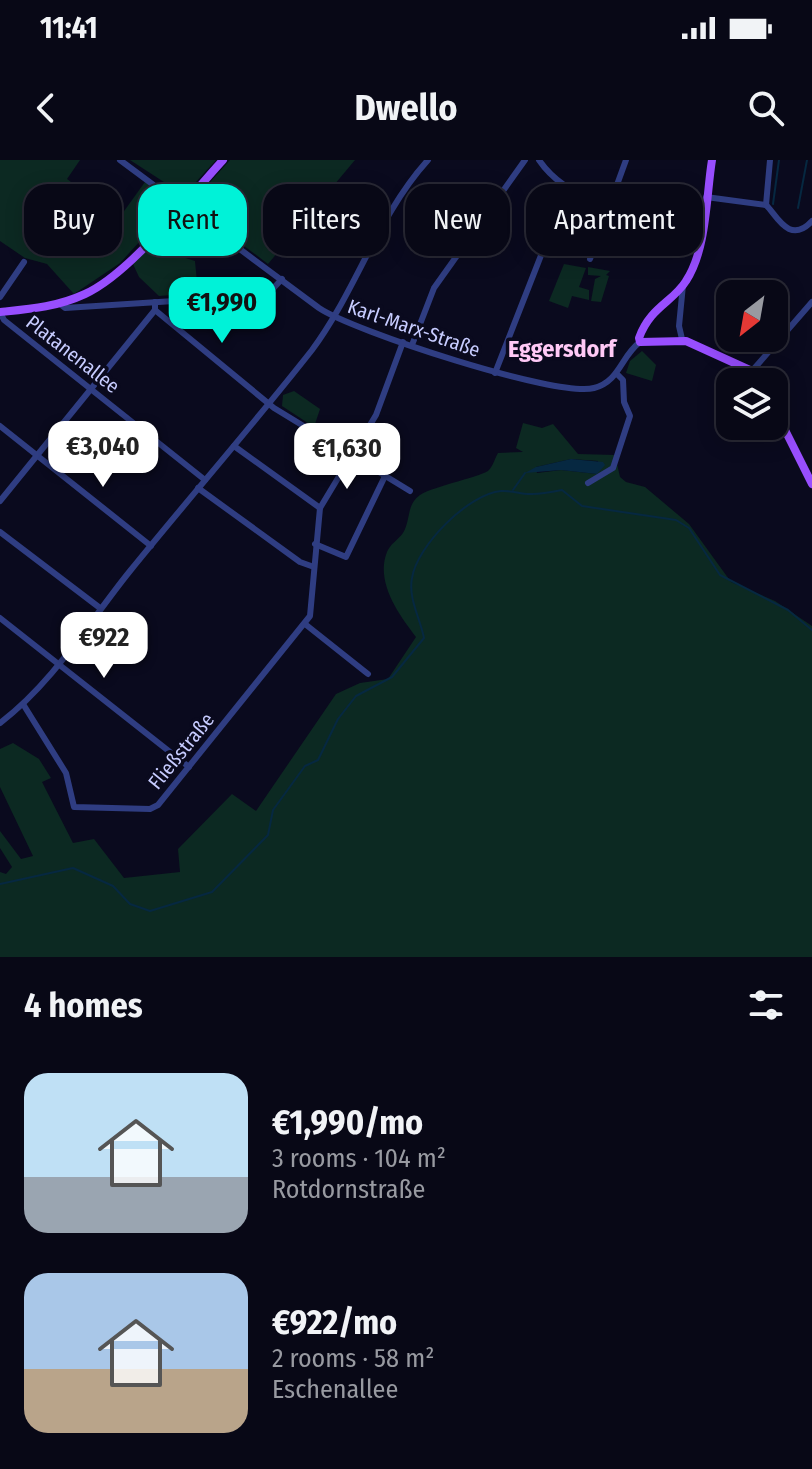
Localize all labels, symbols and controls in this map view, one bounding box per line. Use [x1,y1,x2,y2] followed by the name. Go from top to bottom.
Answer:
[40,10,98,46] text: 11:41
[24,86,68,130] icon: back
[354,86,458,130] text: Dwello
[744,86,788,130] icon: search
[24,184,122,256] chip: Buy
[138,184,247,256] chip: Rent
[263,184,389,256] chip: Filters
[405,184,510,256] chip: New
[526,184,703,256] chip: Apartment
[157,277,287,345] pin: €1,990
[716,280,788,352] north arrow
[716,280,788,440] map controls
[187,287,257,318] text: €1,990
[345,294,483,362] street label: Karl-Marx-Straße
[21,310,125,398] street label: Platanenallee
[508,335,618,363] district label: Eggersdorf
[716,368,788,440] button: layers
[38,421,168,489] pin: €3,040
[282,423,412,491] pin: €1,630
[66,431,140,462] text: €3,040
[312,433,382,464] text: €1,630
[57,612,151,680] pin: €922
[79,622,129,653] text: €922
[143,708,219,794] street label: Fließstraße
[744,983,788,1027] icon: filters
[24,985,143,1026] text: 4 homes
[272,1102,423,1143] text: €1,990/mo
[88,1105,184,1201] icon: home
[272,1143,446,1174] text: 3 rooms · 104 m²
[272,1174,425,1205] text: Rotdornstraße
[272,1302,397,1343] text: €922/mo
[88,1305,184,1401] icon: home
[272,1343,434,1374] text: 2 rooms · 58 m²
[272,1374,398,1405] text: Eschenallee

